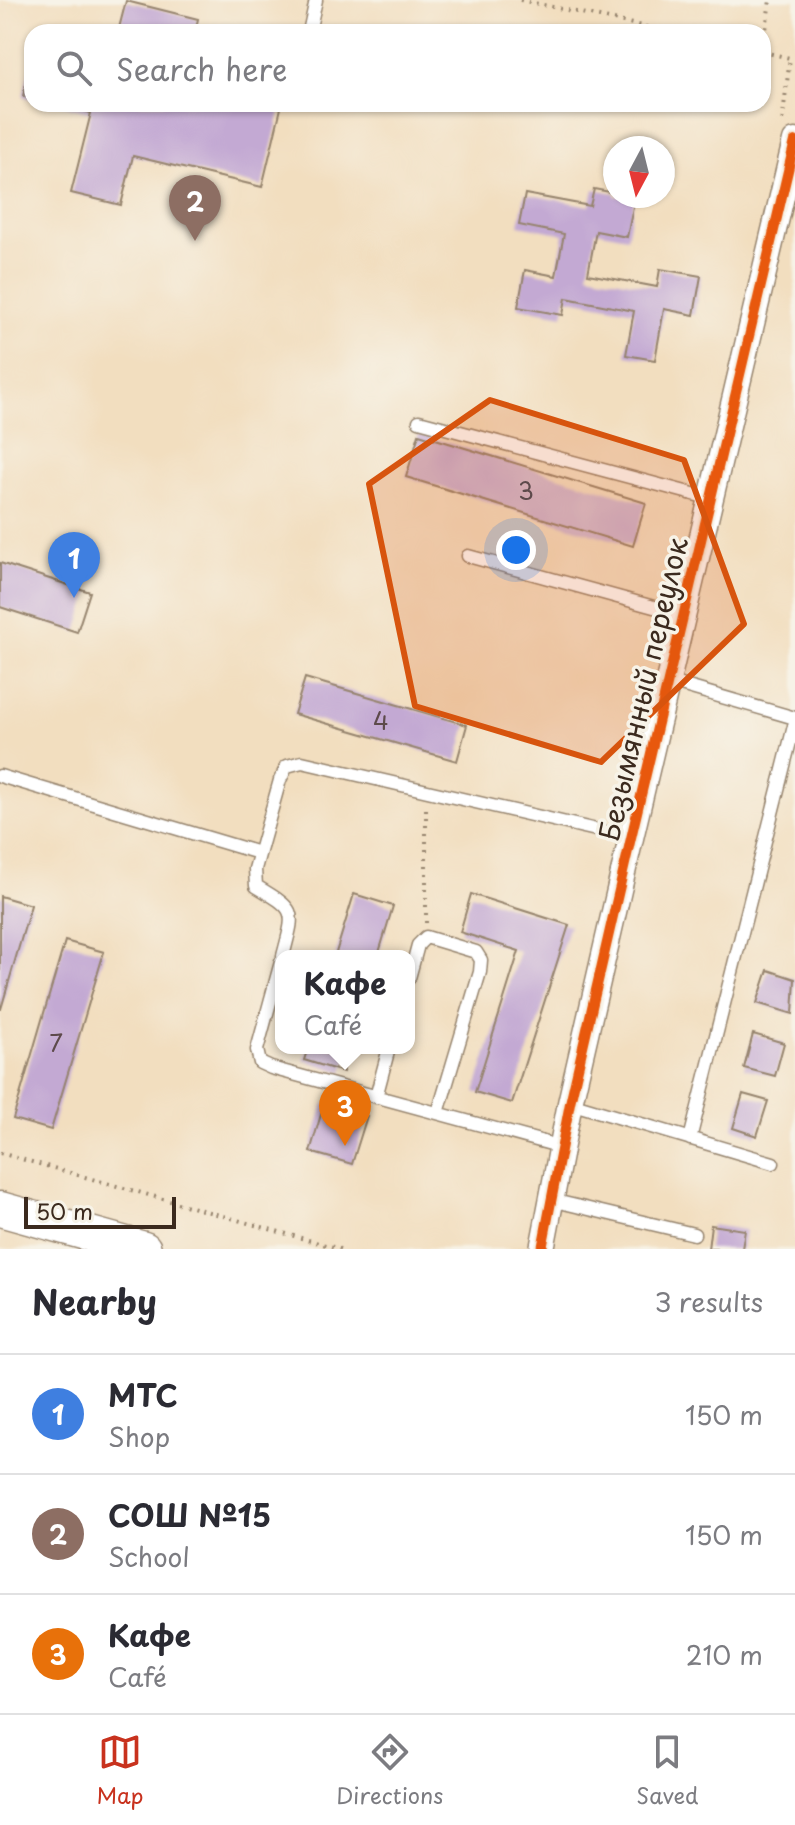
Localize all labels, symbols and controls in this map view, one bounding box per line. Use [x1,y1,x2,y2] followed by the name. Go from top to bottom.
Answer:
[24,24,771,112] search box
[52,46,96,90] icon: search
[116,46,288,91] text: Search here
[603,136,675,208] north arrow
[169,175,221,241] pin: 2
[518,472,534,508] house number: 3
[496,530,536,570] your location
[48,532,100,598] pin: 1
[586,533,698,845] street label: Безымянный переулок
[373,702,389,738] house number: 4
[275,950,415,1054] popup
[304,960,386,1005] text: Кафе
[304,1005,362,1044] text: Café
[49,1024,63,1060] house number: 7
[319,1080,371,1146] pin: 3
[24,1193,176,1229] scale bar
[36,1194,93,1227] text: 50 m
[32,1275,157,1327] text: Nearby
[655,1282,763,1321] text: 3 results
[108,1372,178,1417] text: МТС
[52,1395,64,1434] text: 1
[685,1395,763,1434] text: 150 m
[108,1417,170,1456] text: Shop
[108,1492,271,1537] text: СОШ №15
[49,1515,67,1554] text: 2
[685,1515,763,1554] text: 150 m
[108,1537,190,1576] text: School
[108,1612,191,1657] text: Кафе
[49,1635,67,1674] text: 3
[686,1635,763,1674] text: 210 m
[108,1657,167,1696] text: Café
[96,1730,143,1811] tab: Map
[336,1730,443,1811] tab: Directions
[636,1730,699,1811] tab: Saved

